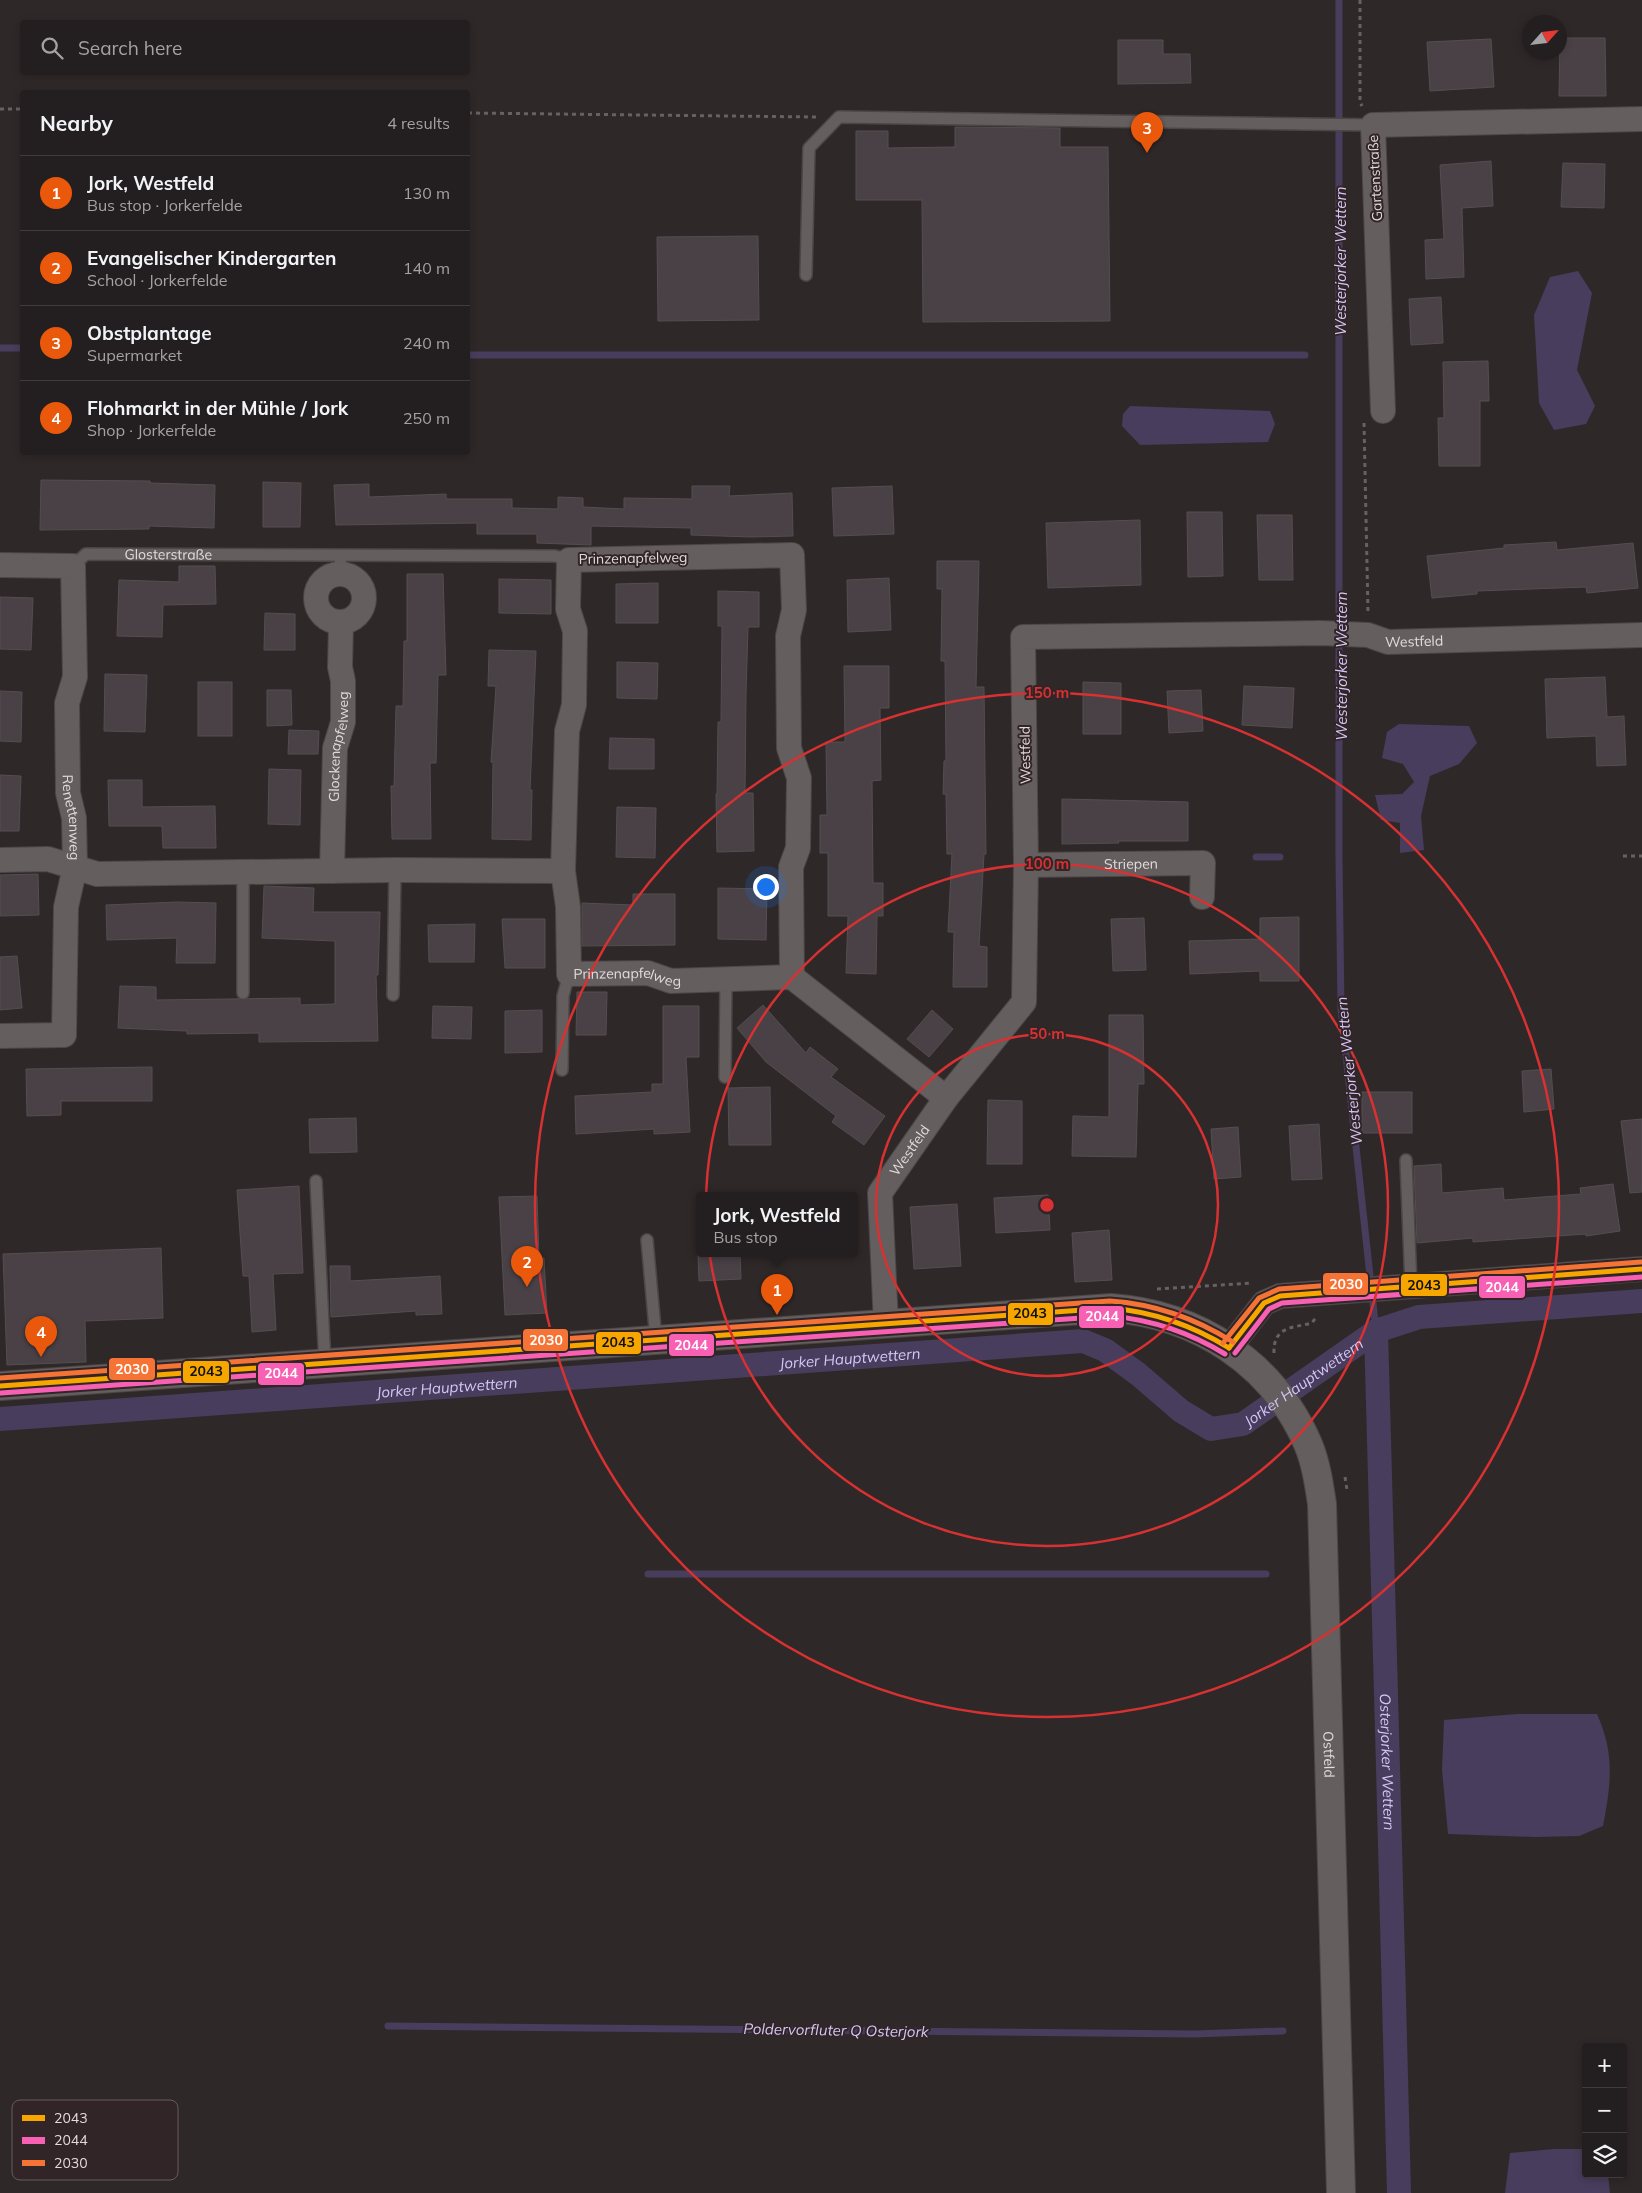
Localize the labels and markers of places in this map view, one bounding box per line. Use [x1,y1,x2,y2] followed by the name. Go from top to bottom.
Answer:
[1131,112,1163,153] pin: 3
[1038,1196,1056,1214] centre of rings
[511,1246,543,1287] pin: 2
[761,1274,793,1315] pin: 1
[25,1316,57,1357] pin: 4

